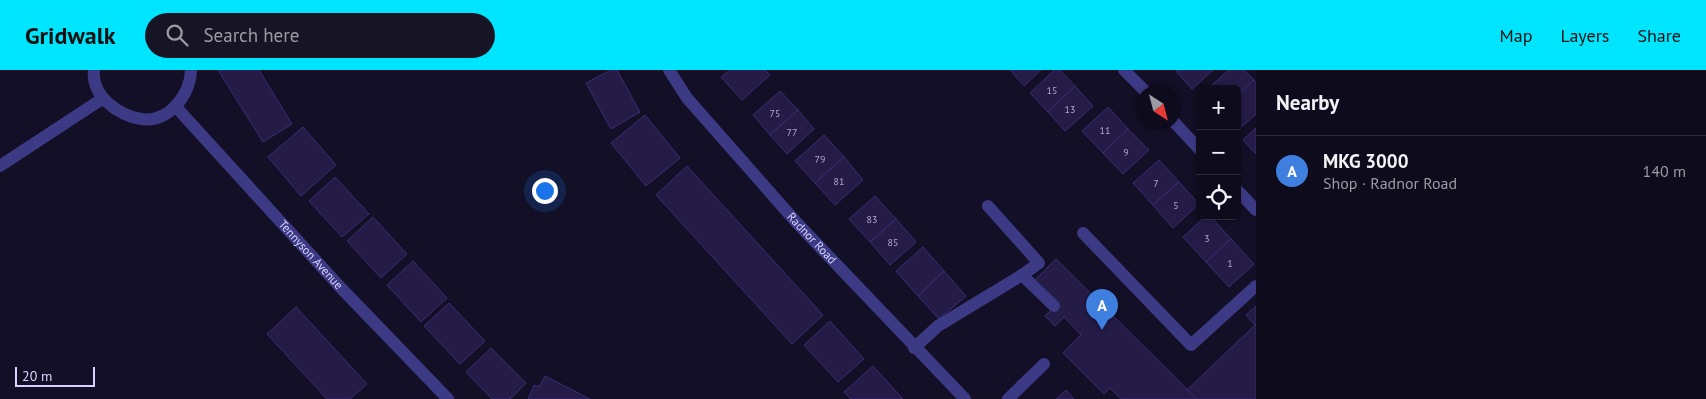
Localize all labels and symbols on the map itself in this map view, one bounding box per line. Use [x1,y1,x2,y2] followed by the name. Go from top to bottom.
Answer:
[1047,84,1057,97] house number: 15
[1136,85,1181,130] north arrow
[1065,103,1075,116] house number: 13
[770,107,780,120] house number: 75
[1100,124,1110,137] house number: 11
[787,126,797,139] house number: 77
[1123,146,1129,159] house number: 9
[815,153,825,166] house number: 79
[834,175,844,188] house number: 81
[1153,177,1159,190] house number: 7
[532,178,558,204] your location
[1173,199,1179,212] house number: 5
[784,209,840,267] street label: Radnor Road
[867,213,877,226] house number: 83
[276,217,346,292] street label: Tennyson Avenue
[1204,232,1210,245] house number: 3
[888,236,898,249] house number: 85
[1227,257,1233,270] house number: 1
[1086,289,1118,330] pin: A
[15,364,95,387] scale bar

